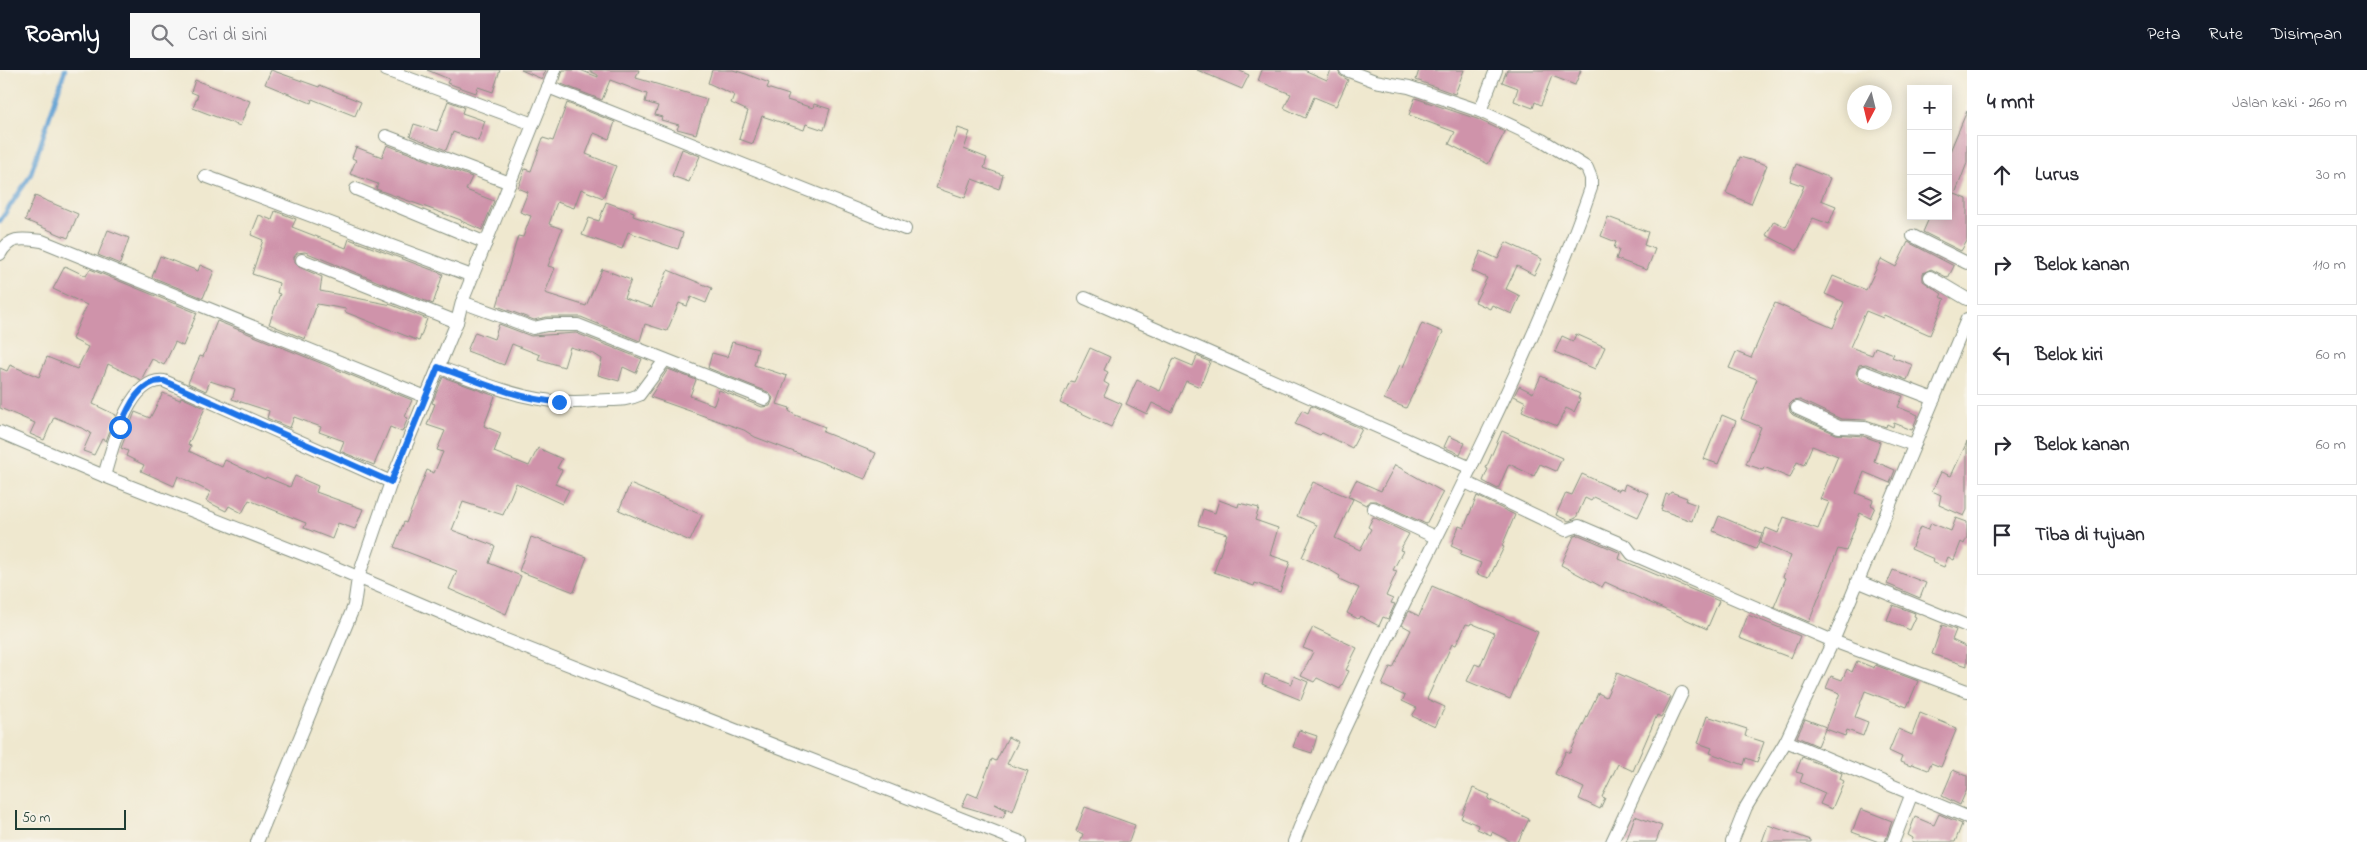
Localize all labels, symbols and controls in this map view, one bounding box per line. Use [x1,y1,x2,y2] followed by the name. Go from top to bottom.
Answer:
[130,13,480,58] search box
[25,18,100,53] text: Roamly
[148,21,176,49] icon: search
[188,22,267,49] text: Cari di sini
[2147,22,2180,48] text: Peta
[2208,22,2243,48] text: Rute
[2271,22,2342,48] text: Disimpan
[1847,85,1892,130] north arrow
[1907,85,1952,220] map controls
[1907,85,1952,130] button: +
[1987,88,2035,118] text: 4 mnt
[2232,91,2347,115] text: Jalan kaki · 260 m
[1907,130,1952,175] button: −
[1988,161,2016,189] icon: ahead
[2035,162,2079,189] text: Lurus
[2316,163,2346,187] text: 30 m
[1907,175,1952,220] button: layers
[1988,251,2016,279] icon: right
[2035,252,2129,279] text: Belok kanan
[2312,253,2346,277] text: 110 m
[1988,341,2016,369] icon: left
[2035,342,2103,369] text: Belok kiri
[2316,343,2346,367] text: 60 m
[548,391,571,414] route end
[109,416,132,439] route start
[1988,431,2016,459] icon: right
[2035,432,2129,459] text: Belok kanan
[2316,433,2346,457] text: 60 m
[1988,521,2016,549] icon: arrive
[2035,522,2145,549] text: Tiba di tujuan
[15,807,126,830] scale bar
[22,808,50,829] text: 50 m

